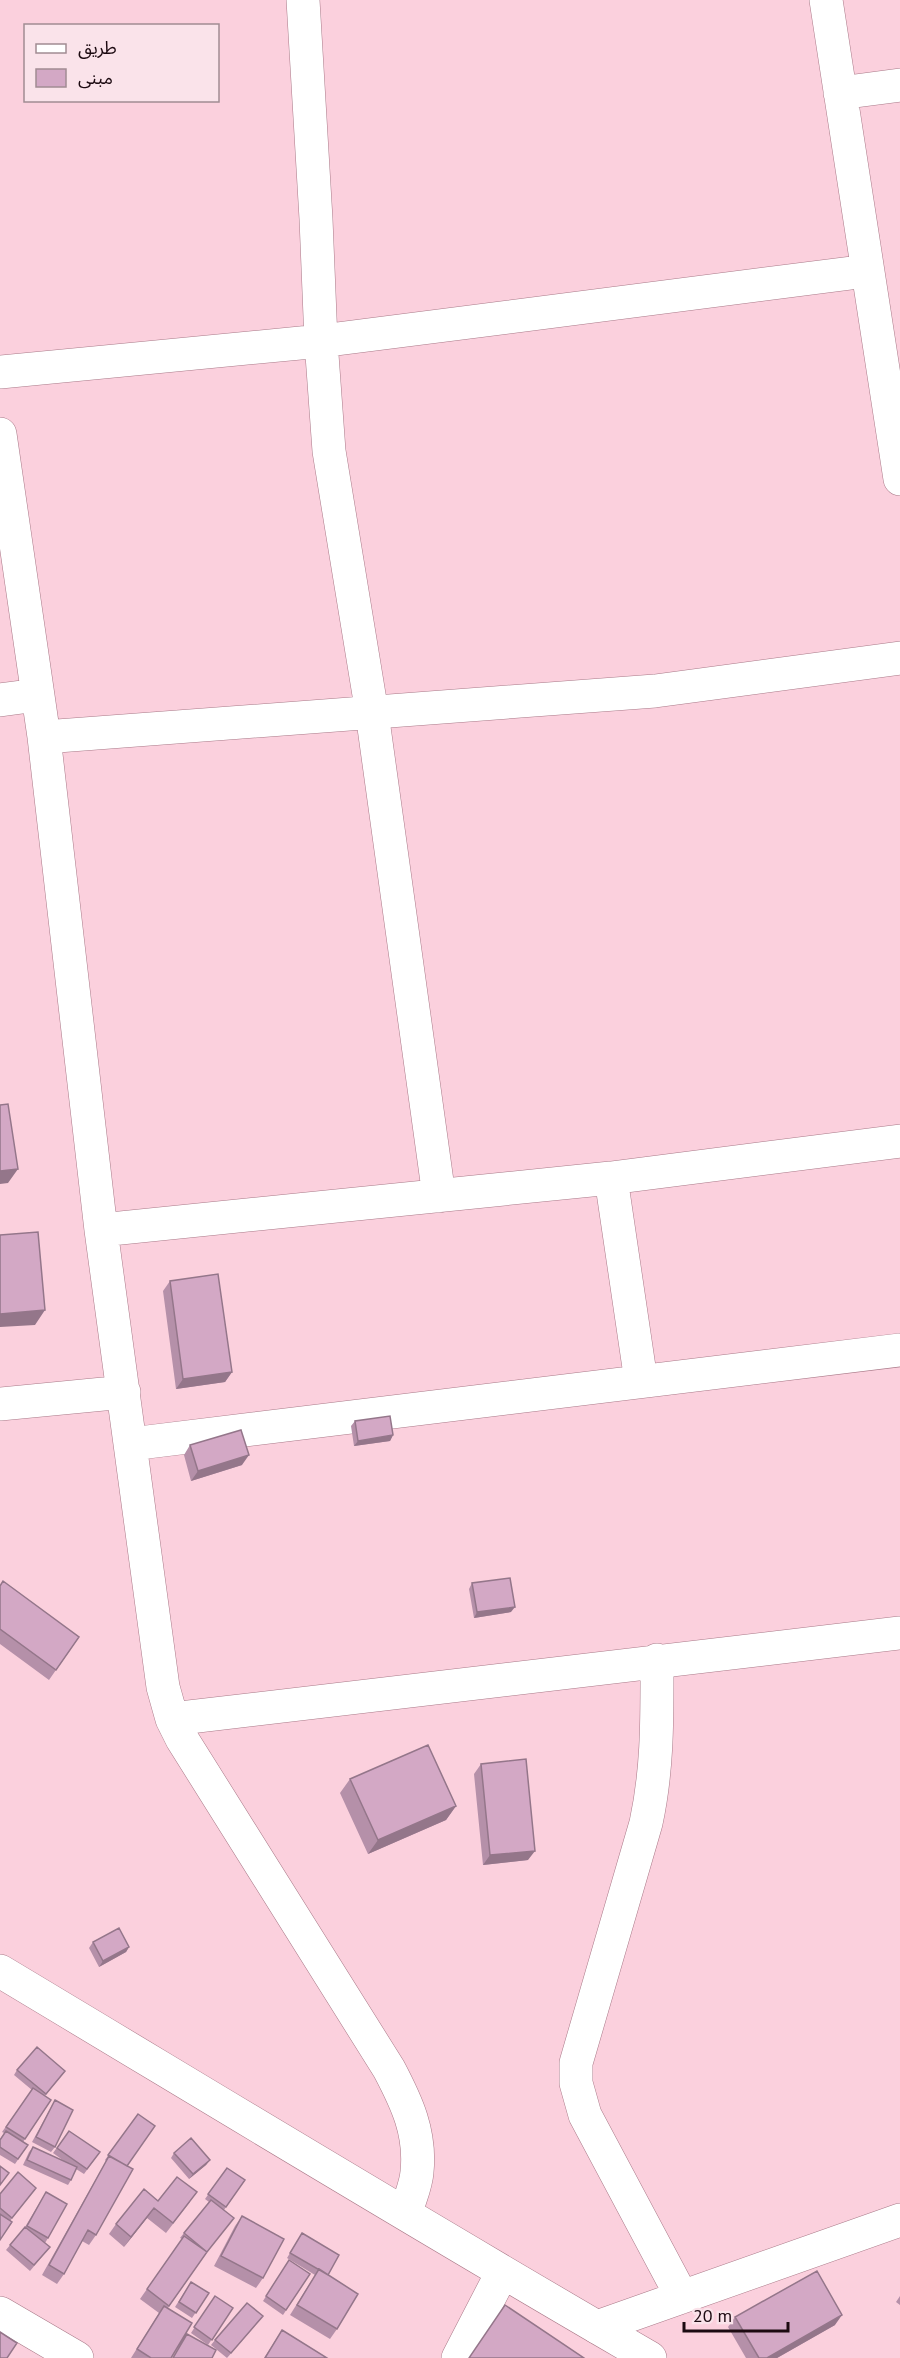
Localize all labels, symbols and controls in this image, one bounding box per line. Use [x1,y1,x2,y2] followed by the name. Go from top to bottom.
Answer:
[24,24,219,102] legend
[78,36,117,59] text: طريق
[78,66,113,89] text: مبنى
[684,2295,788,2333] scale bar
[693,2304,732,2327] text: 20 m

